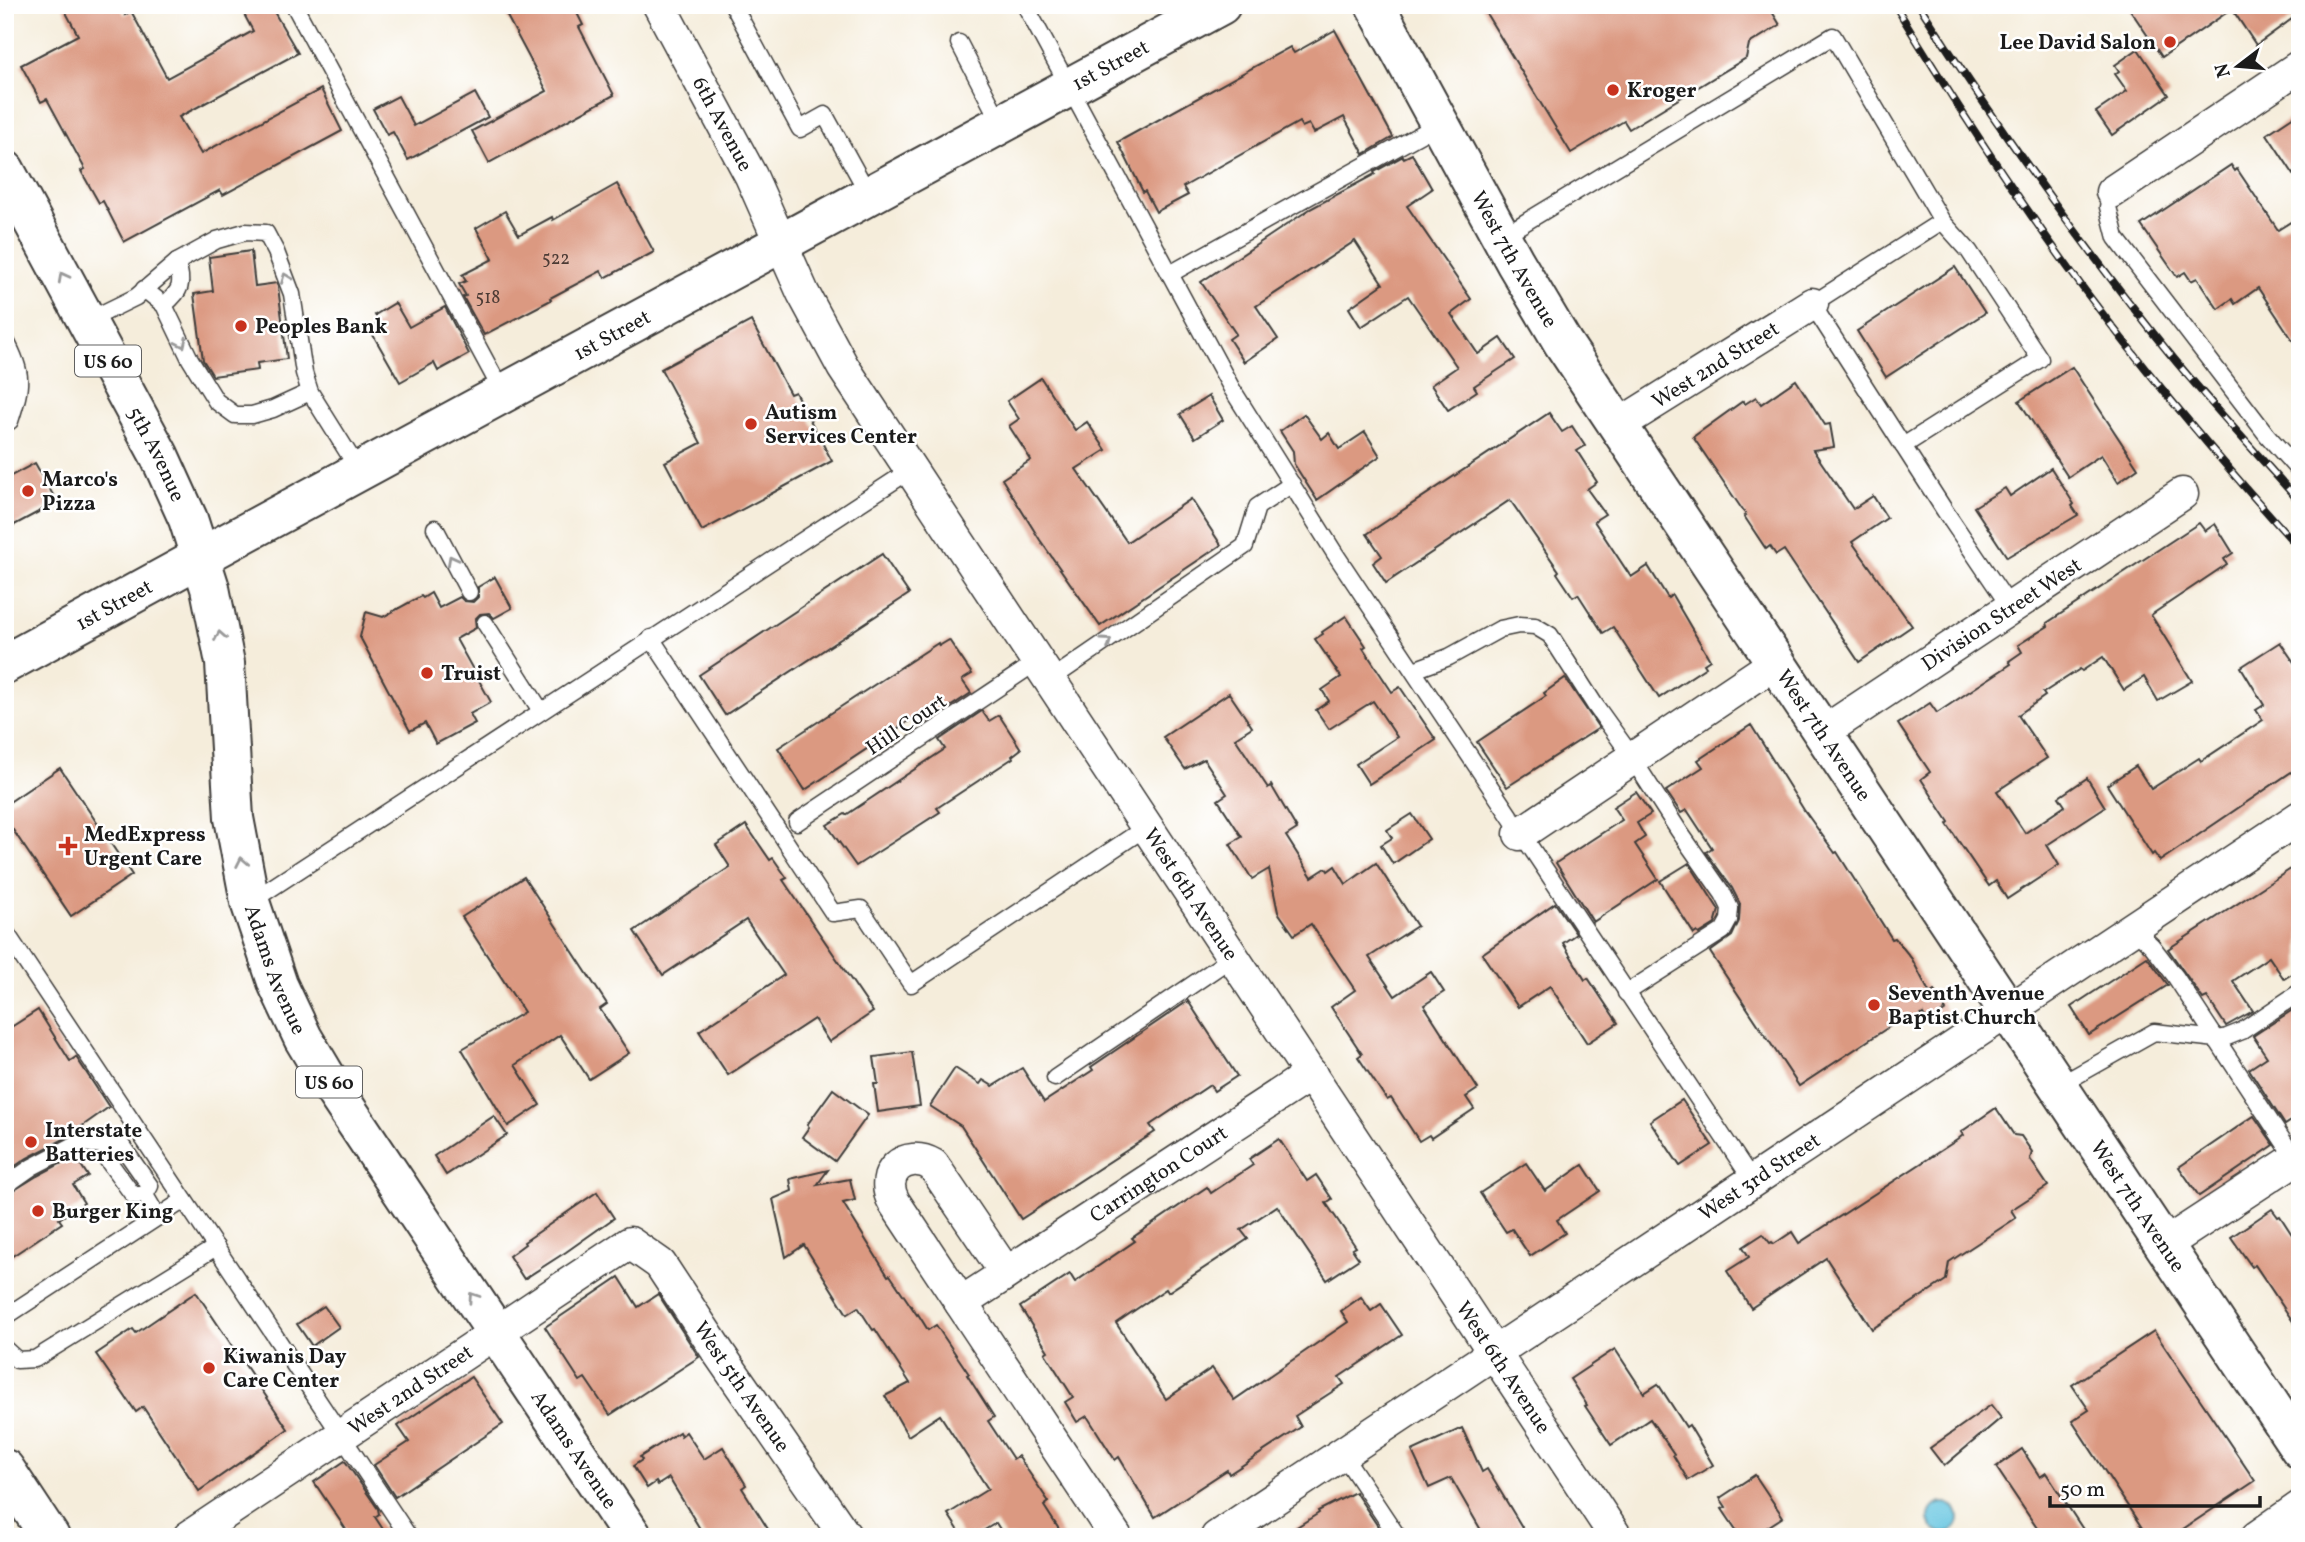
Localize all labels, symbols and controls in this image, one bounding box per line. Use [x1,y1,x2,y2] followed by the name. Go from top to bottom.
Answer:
[2000,29,2156,58] place label: Lee David Salon
[2204,32,2274,102] north arrow
[1067,33,1155,99] street label: 1st Street
[2162,34,2178,50] marker: Lee David Salon
[2209,60,2238,80] text: N
[684,72,759,177] street label: 6th Avenue
[1627,77,1696,106] place label: Kroger
[1605,82,1621,98] marker: Kroger
[1463,186,1564,334] street label: West 7th Avenue
[542,247,570,272] house number: 522
[58,271,71,284] one-way arrow
[280,272,294,284] one-way arrow
[476,286,500,311] house number: 518
[569,303,656,369] street label: 1st Street
[255,313,388,342] place label: Peoples Bank
[1647,315,1785,416] street label: West 2nd Street
[233,318,249,334] marker: Peoples Bank
[174,336,188,348] one-way arrow
[75,346,141,376] road number: US 60
[765,399,917,452] place label: Autism Services Center
[120,402,191,507] street label: 5th Avenue
[743,416,759,432] marker: Autism Services Center
[42,466,118,519] place label: Marco's Pizza
[20,483,36,499] marker: Marco's Pizza
[1916,552,2088,679] street label: Division Street West
[447,555,460,567] one-way arrow
[71,573,158,639] street label: 1st Street
[213,630,228,642] one-way arrow
[1099,638,1112,650] one-way arrow
[441,660,501,689] place label: Truist
[1769,664,1878,808] street label: West 7th Avenue
[419,665,435,681] marker: Truist
[861,688,953,763] street label: Hill Court
[84,821,206,874] place label: MedExpress Urgent Care
[1136,823,1244,967] street label: West 6th Avenue
[58,836,78,856] marker: MedExpress Urgent Care
[235,856,250,868] one-way arrow
[236,901,312,1040] street label: Adams Avenue
[1888,980,2045,1033] place label: Seventh Avenue Baptist Church
[1866,997,1882,1013] marker: Seventh Avenue Baptist Church
[296,1066,362,1098] road number: US 60
[45,1117,142,1170] place label: Interstate Batteries
[1085,1119,1234,1231] street label: Carrington Court
[1693,1127,1827,1229] street label: West 3rd Street
[23,1134,39,1150] marker: Interstate Batteries
[2082,1135,2191,1279] street label: West 7th Avenue
[52,1198,173,1227] place label: Burger King
[30,1203,46,1219] marker: Burger King
[469,1292,481,1305] one-way arrow
[1448,1296,1557,1440] street label: West 6th Avenue
[686,1316,796,1459] street label: West 5th Avenue
[343,1338,479,1443] street label: West 2nd Street
[223,1343,347,1396] place label: Kiwanis Day Care Center
[201,1360,217,1376] marker: Kiwanis Day Care Center
[523,1385,623,1515] street label: Adams Avenue
[2050,1465,2260,1509] scale bar
[2060,1476,2105,1505] text: 50 m

